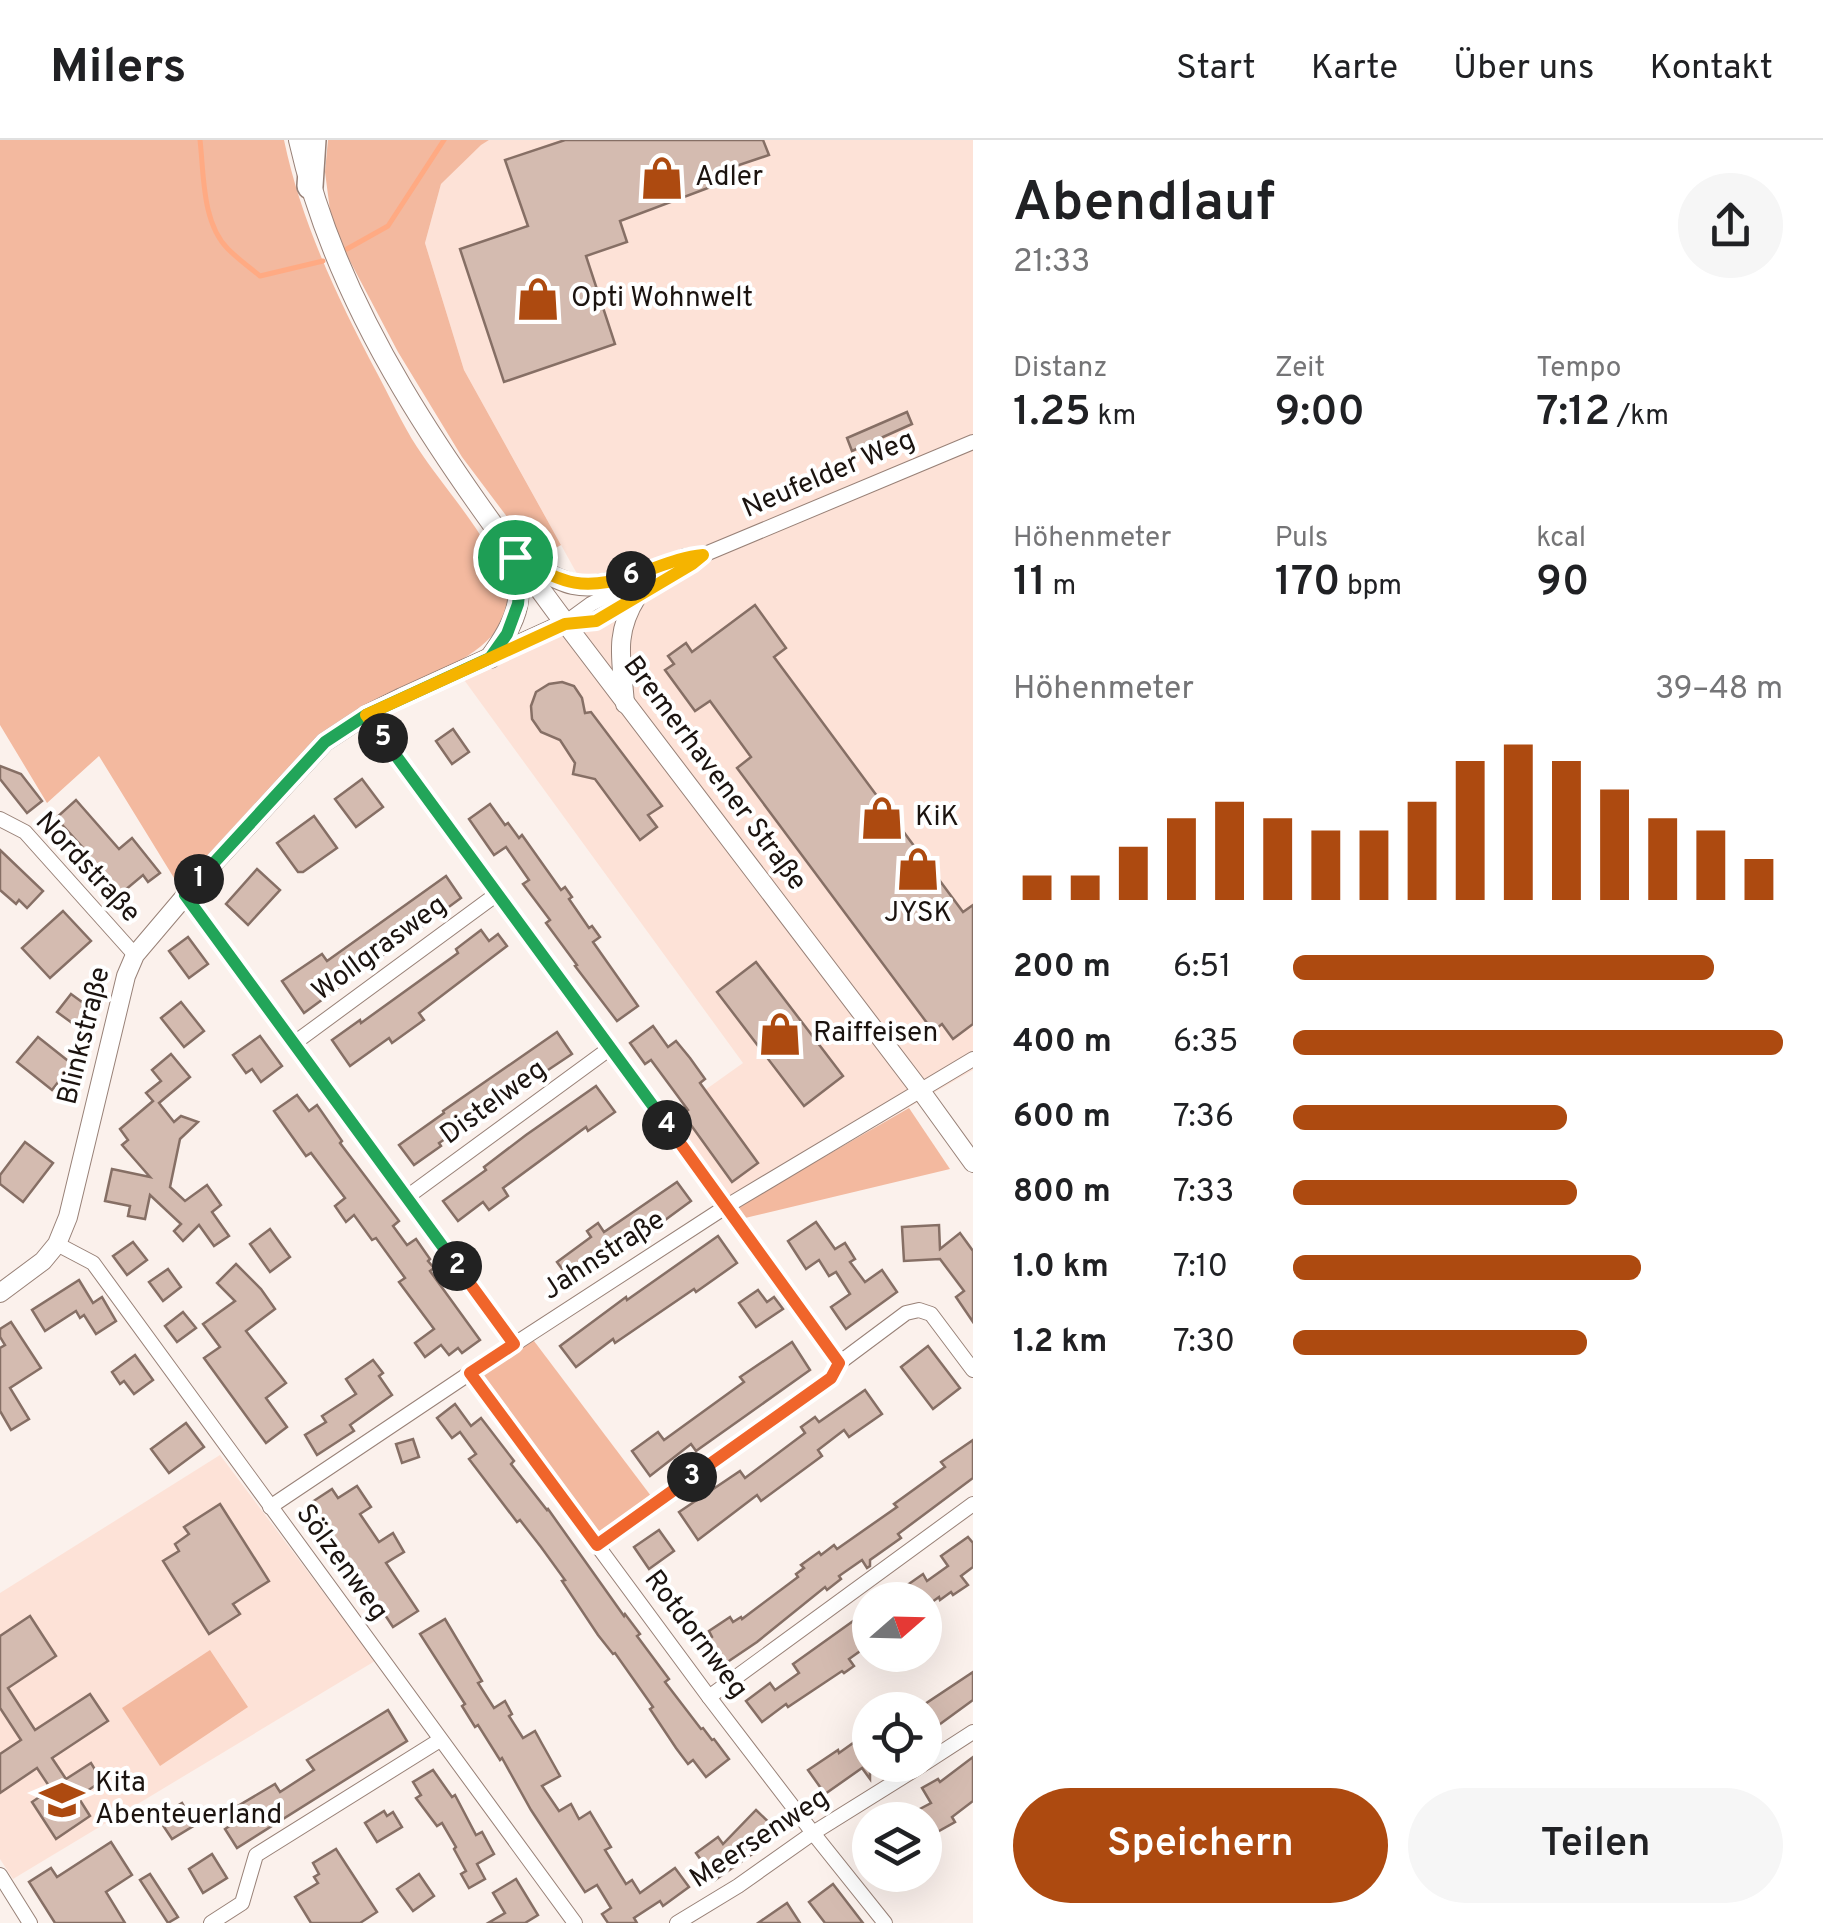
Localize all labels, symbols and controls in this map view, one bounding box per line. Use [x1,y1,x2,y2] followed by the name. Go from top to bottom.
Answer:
[50,39,187,99] text: Milers
[1176,47,1256,91] text: Start
[1311,47,1398,91] text: Karte
[1453,47,1594,91] text: Über uns
[1649,47,1773,91] text: Kontakt
[638,154,686,202] shop icon: Adler
[695,160,763,196] place label: Adler
[1013,170,1275,240] text: Abendlauf
[1678,173,1783,278] button: share
[1013,243,1090,283] text: 21:33
[514,275,562,323] shop icon: Opti Wohnwelt
[571,281,753,317] place label: Opti Wohnwelt
[1013,351,1107,387] text: Distanz
[1275,351,1325,387] text: Zeit
[1536,351,1621,387] text: Tempo
[1013,387,1091,440] text: 1.25
[1275,387,1365,440] text: 9:00
[1536,387,1610,440] text: 7:12
[1091,399,1136,435] text: km
[1610,399,1669,435] text: /km
[737,422,921,528] street label: Neufelder Weg
[473,515,558,600] pin
[1013,521,1171,557] text: Höhenmeter
[1275,521,1328,557] text: Puls
[1536,521,1586,557] text: kcal
[488,530,543,585] icon: arrive
[606,551,656,601] pin: 6
[1013,557,1046,610] text: 11
[1275,557,1340,610] text: 170
[1536,557,1589,610] text: 90
[622,558,640,594] text: 6
[1046,569,1076,605] text: m
[1340,569,1402,605] text: bpm
[614,649,814,899] street label: Bremerhavener Straße
[1013,670,1194,710] text: Höhenmeter
[1655,670,1783,710] text: 39–48 m
[358,713,408,763] pin: 5
[374,720,392,756] text: 5
[858,794,906,842] shop icon: KiK
[915,800,959,836] place label: KiK
[26,805,148,931] street label: Nordstraße
[894,845,942,893] shop icon: JYSK
[174,854,224,904] pin: 1
[193,861,205,897] text: 1
[305,888,455,1010] street label: Wollgrasweg
[884,896,952,932] place label: JYSK
[1013,948,1111,988] text: 200 m
[1173,948,1231,988] text: 6:51
[51,963,119,1109] street label: Blinkstraße
[756,1010,804,1058] shop icon: Raiffeisen
[813,1016,938,1052] place label: Raiffeisen
[1013,1023,1112,1063] text: 400 m
[1173,1023,1238,1063] text: 6:35
[434,1052,554,1154] street label: Distelweg
[1013,1098,1111,1138] text: 600 m
[1173,1098,1234,1138] text: 7:36
[642,1100,692,1150] pin: 4
[658,1107,676,1143] text: 4
[1013,1173,1111,1213] text: 800 m
[1173,1173,1234,1213] text: 7:33
[536,1203,672,1309] street label: Jahnstraße
[432,1241,482,1291] pin: 2
[448,1248,466,1284] text: 2
[1013,1248,1109,1288] text: 1.0 km
[1173,1248,1228,1288] text: 7:10
[1013,1323,1107,1363] text: 1.2 km
[1173,1323,1235,1363] text: 7:30
[667,1452,717,1502] pin: 3
[684,1459,700,1495] text: 3
[287,1498,395,1628] street label: Sölzenweg
[635,1563,755,1707] street label: Rotdornweg
[852,1582,942,1672] north arrow
[852,1582,942,1892] map controls
[852,1692,942,1782] button: locate
[95,1766,282,1834] place label: Kita Abenteuerland
[38,1776,86,1824] school or university icon: Kita Abenteuerland
[684,1781,836,1897] street label: Meersenweg
[1013,1788,1388,1903] button: Speichern
[1408,1788,1783,1903] button: Teilen
[852,1802,942,1892] button: layers

